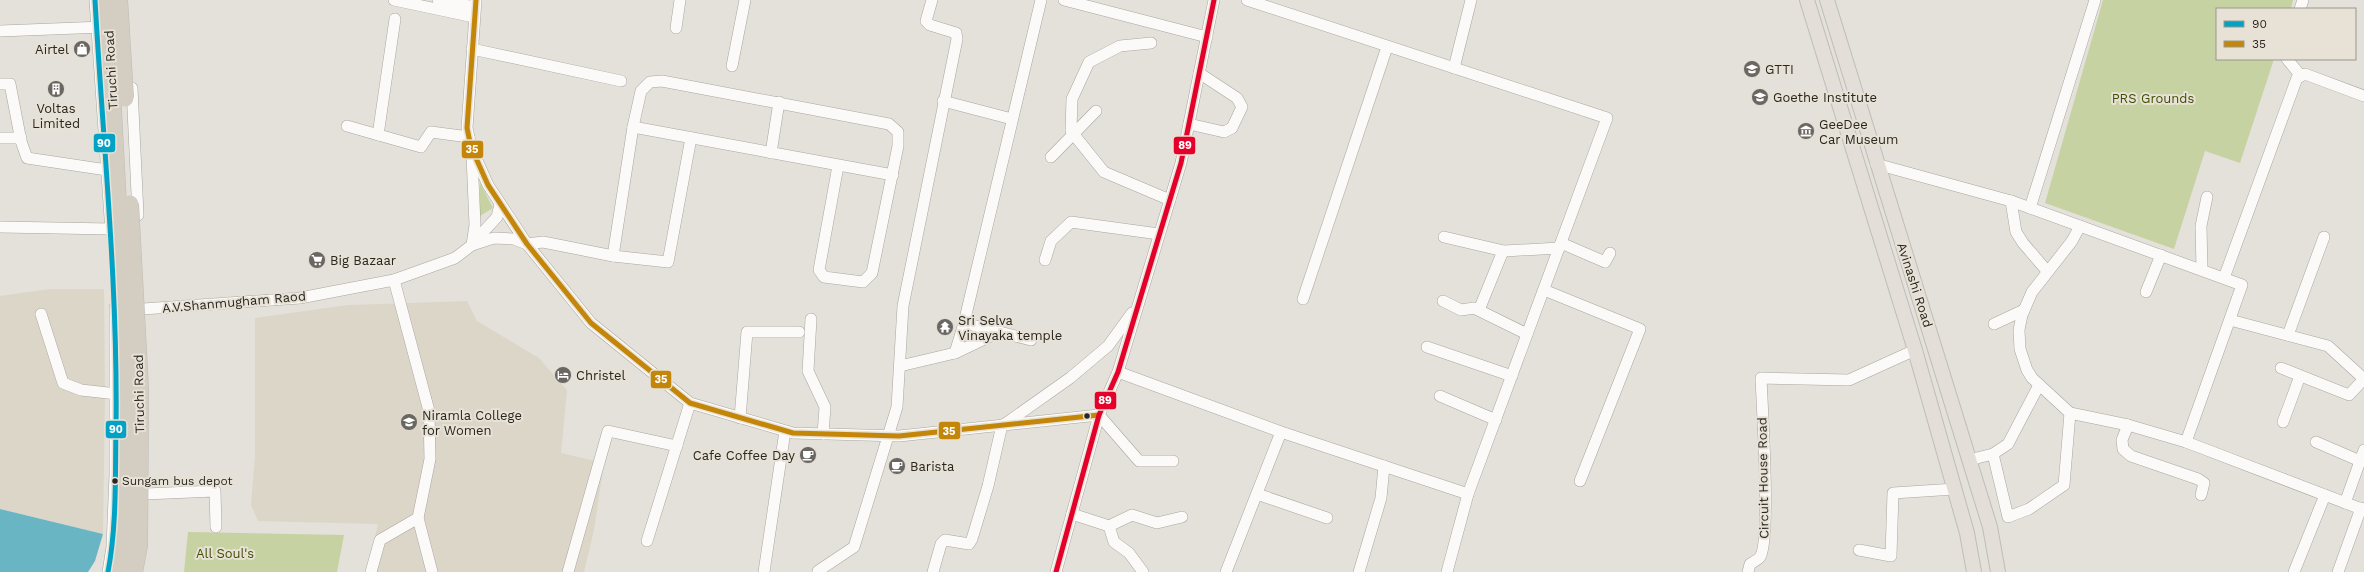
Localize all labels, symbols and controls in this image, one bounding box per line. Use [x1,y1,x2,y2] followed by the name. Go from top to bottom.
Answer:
[2216,8,2356,60] legend
[2252,17,2267,31] text: 90
[101,30,121,110] street label: Tiruchi Road
[2252,37,2266,51] text: 35
[72,39,92,59] shop icon: Airtel
[35,42,69,57] place label: Airtel
[1742,59,1762,79] school or university icon: GTTI
[1765,62,1794,77] place label: GTTI
[46,79,66,99] building icon: Voltas Limited
[1750,87,1770,107] school or university icon: Goethe Institute
[1773,90,1877,105] place label: Goethe Institute
[2112,91,2195,106] park label: PRS Grounds
[32,101,80,131] place label: Voltas Limited
[1819,117,1899,147] place label: GeeDee Car Museum
[1796,121,1816,141] museum icon: GeeDee Car Museum
[93,133,116,153] line badge: 90
[1173,136,1196,155] line badge: 89
[97,137,111,150] text: 90
[1178,139,1192,152] text: 89
[461,140,484,159] line badge: 35
[466,143,478,156] text: 35
[1894,241,1936,329] street label: Avinashi Road
[307,250,327,270] supermarket icon: Big Bazaar
[330,253,396,268] place label: Big Bazaar
[161,288,307,316] street label: A.V.Shanmugham Raod
[958,313,1062,343] place label: Sri Selva Vinayaka temple
[935,317,955,337] temple icon: Sri Selva Vinayaka temple
[131,354,147,434] street label: Tiruchi Road
[553,365,573,385] hotel icon: Christel
[576,368,626,383] place label: Christel
[650,370,672,389] line badge: 35
[655,373,667,386] text: 35
[1094,391,1117,410] line badge: 89
[1098,394,1112,407] text: 89
[422,408,522,438] place label: Niramla College for Women
[1082,411,1092,421] unlabelled marker
[399,412,419,432] school or university icon: Niramla College for Women
[1754,417,1772,539] street label: Circuit House Road
[105,420,127,439] line badge: 90
[938,421,961,440] line badge: 35
[109,423,123,436] text: 90
[943,425,955,438] text: 35
[798,445,818,465] cafe icon: Cafe Coffee Day
[693,448,795,463] place label: Cafe Coffee Day
[887,456,907,476] cafe icon: Barista
[910,459,955,474] place label: Barista
[122,474,233,488] place label: Sungam bus depot
[110,476,120,486] marker: Sungam bus depot
[196,546,254,561] park label: All Soul's

